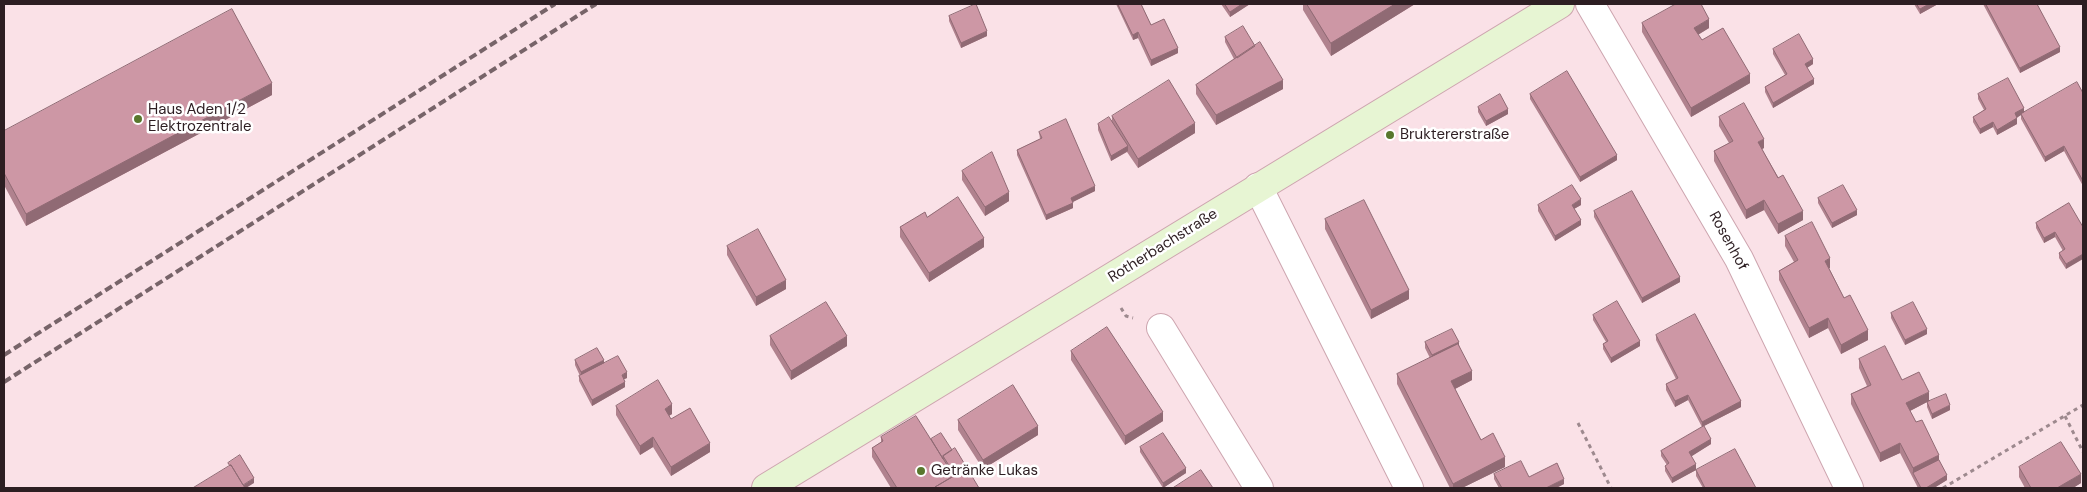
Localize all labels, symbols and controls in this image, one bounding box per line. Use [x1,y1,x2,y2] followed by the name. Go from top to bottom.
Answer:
[148,101,251,136] place label: Haus Aden 1/2 Elektrozentrale
[132,113,144,125] marker: Haus Aden 1/2 Elektrozentrale
[1400,126,1509,144] place label: Bruktererstraße
[1384,129,1396,141] marker: Bruktererstraße
[1105,205,1221,287] street label: Rotherbachstraße
[1704,208,1752,274] street label: Rosenhof
[931,462,1038,480] place label: Getränke Lukas
[915,465,927,477] marker: Getränke Lukas

